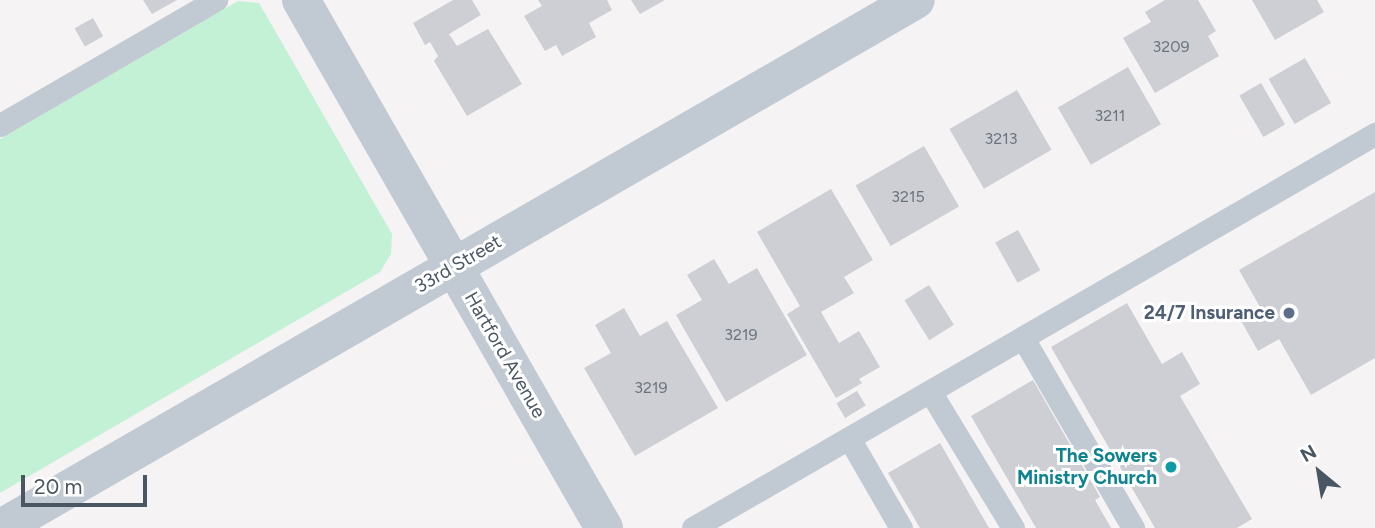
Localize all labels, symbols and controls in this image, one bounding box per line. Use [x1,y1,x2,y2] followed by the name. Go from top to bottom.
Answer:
[1153,37,1189,57] house number: 3209
[1095,106,1125,126] house number: 3211
[985,129,1017,149] house number: 3213
[891,187,925,207] house number: 3215
[411,230,505,298] street label: 33rd Street
[460,288,550,422] street label: Hartford Avenue
[1144,302,1275,324] place label: 24/7 Insurance
[1281,305,1297,321] marker: 24/7 Insurance
[724,325,758,345] house number: 3219
[634,378,668,398] house number: 3219
[1284,437,1354,507] north arrow
[1296,440,1320,467] text: N
[1017,445,1157,489] place label: The Sowers Ministry Church
[1163,459,1179,475] marker: The Sowers Ministry Church
[24,462,150,506] scale bar
[34,474,82,499] text: 20 m

